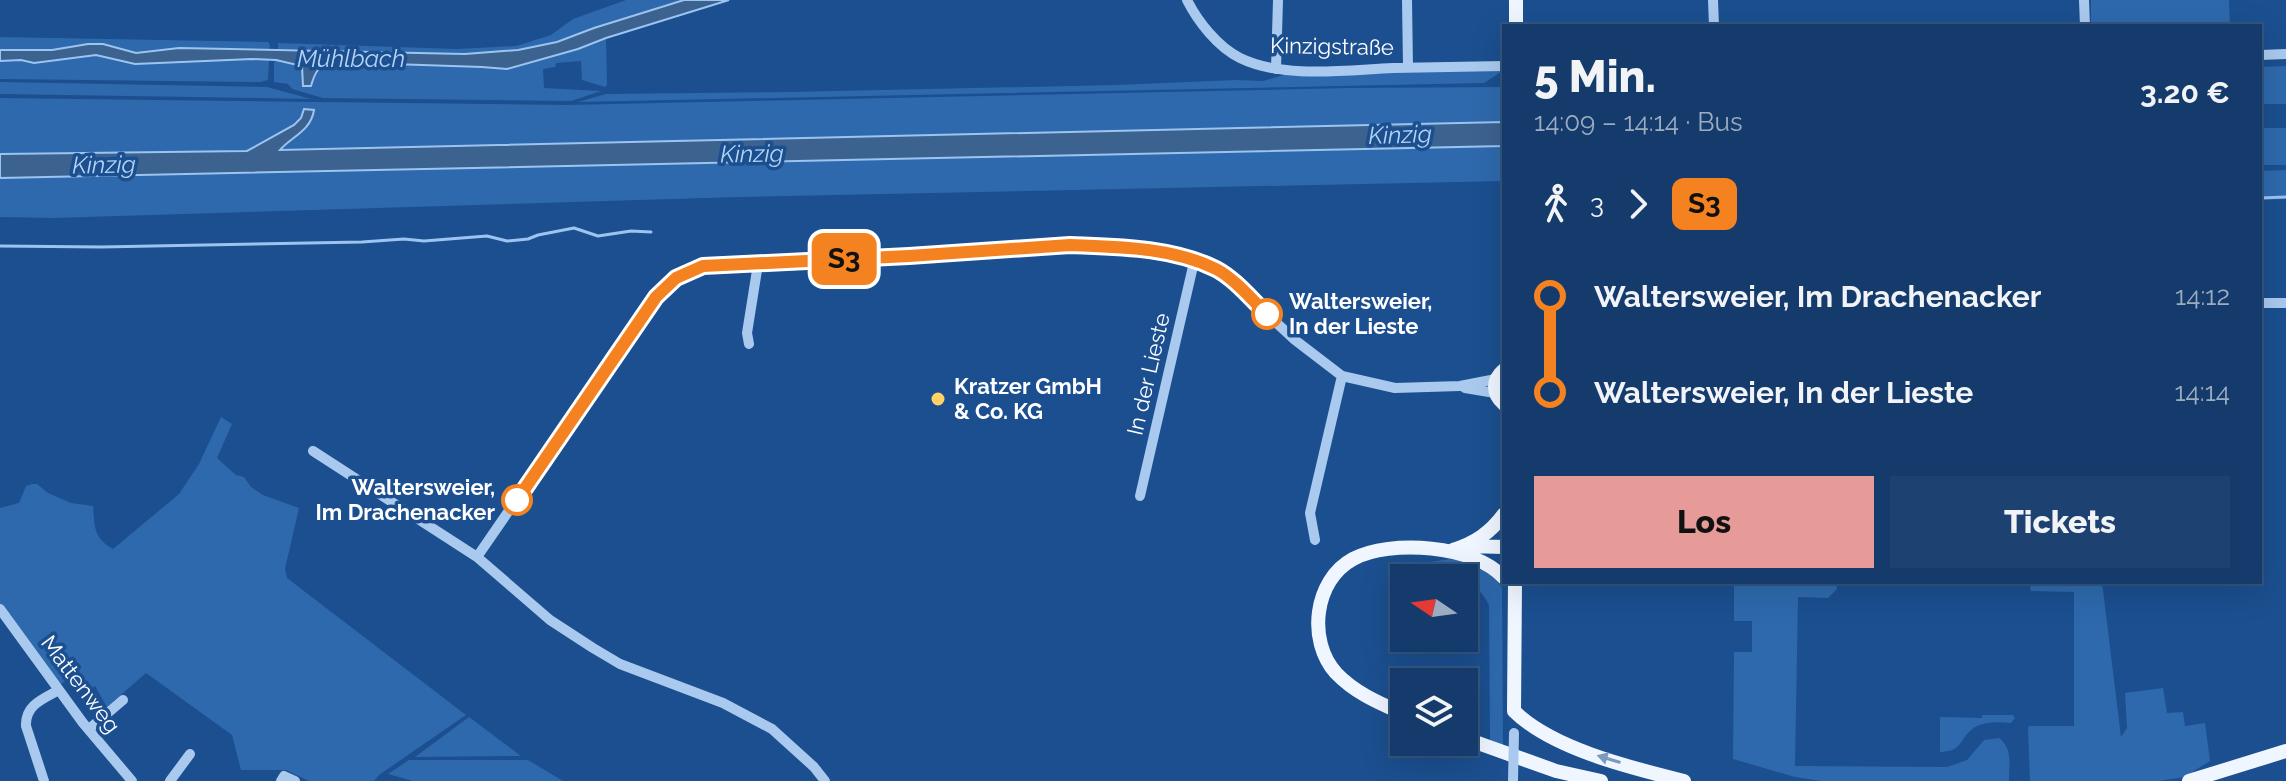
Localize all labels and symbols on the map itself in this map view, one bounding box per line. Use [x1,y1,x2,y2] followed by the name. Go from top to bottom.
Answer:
[1270,32,1394,60] street label: Kinzigstraße
[297,44,405,73] water label: Mühlbach
[1368,119,1432,150] water label: Kinzig
[720,138,784,169] water label: Kinzig
[72,149,136,180] water label: Kinzig
[808,233,880,285] line badge: S3
[1289,288,1432,339] place label: Waltersweier, In der Lieste
[1252,299,1282,329] marker: Waltersweier, In der Lieste
[1121,310,1175,438] street label: In der Lieste
[954,373,1102,424] place label: Kratzer GmbH & Co. KG
[929,390,947,408] marker: Kratzer GmbH & Co. KG
[316,474,495,525] place label: Waltersweier, Im Drachenacker
[502,485,532,515] marker: Waltersweier, Im Drachenacker
[1390,564,1478,652] north arrow
[36,630,126,738] street label: Mattenweg
[1597,752,1621,765] one-way arrow

